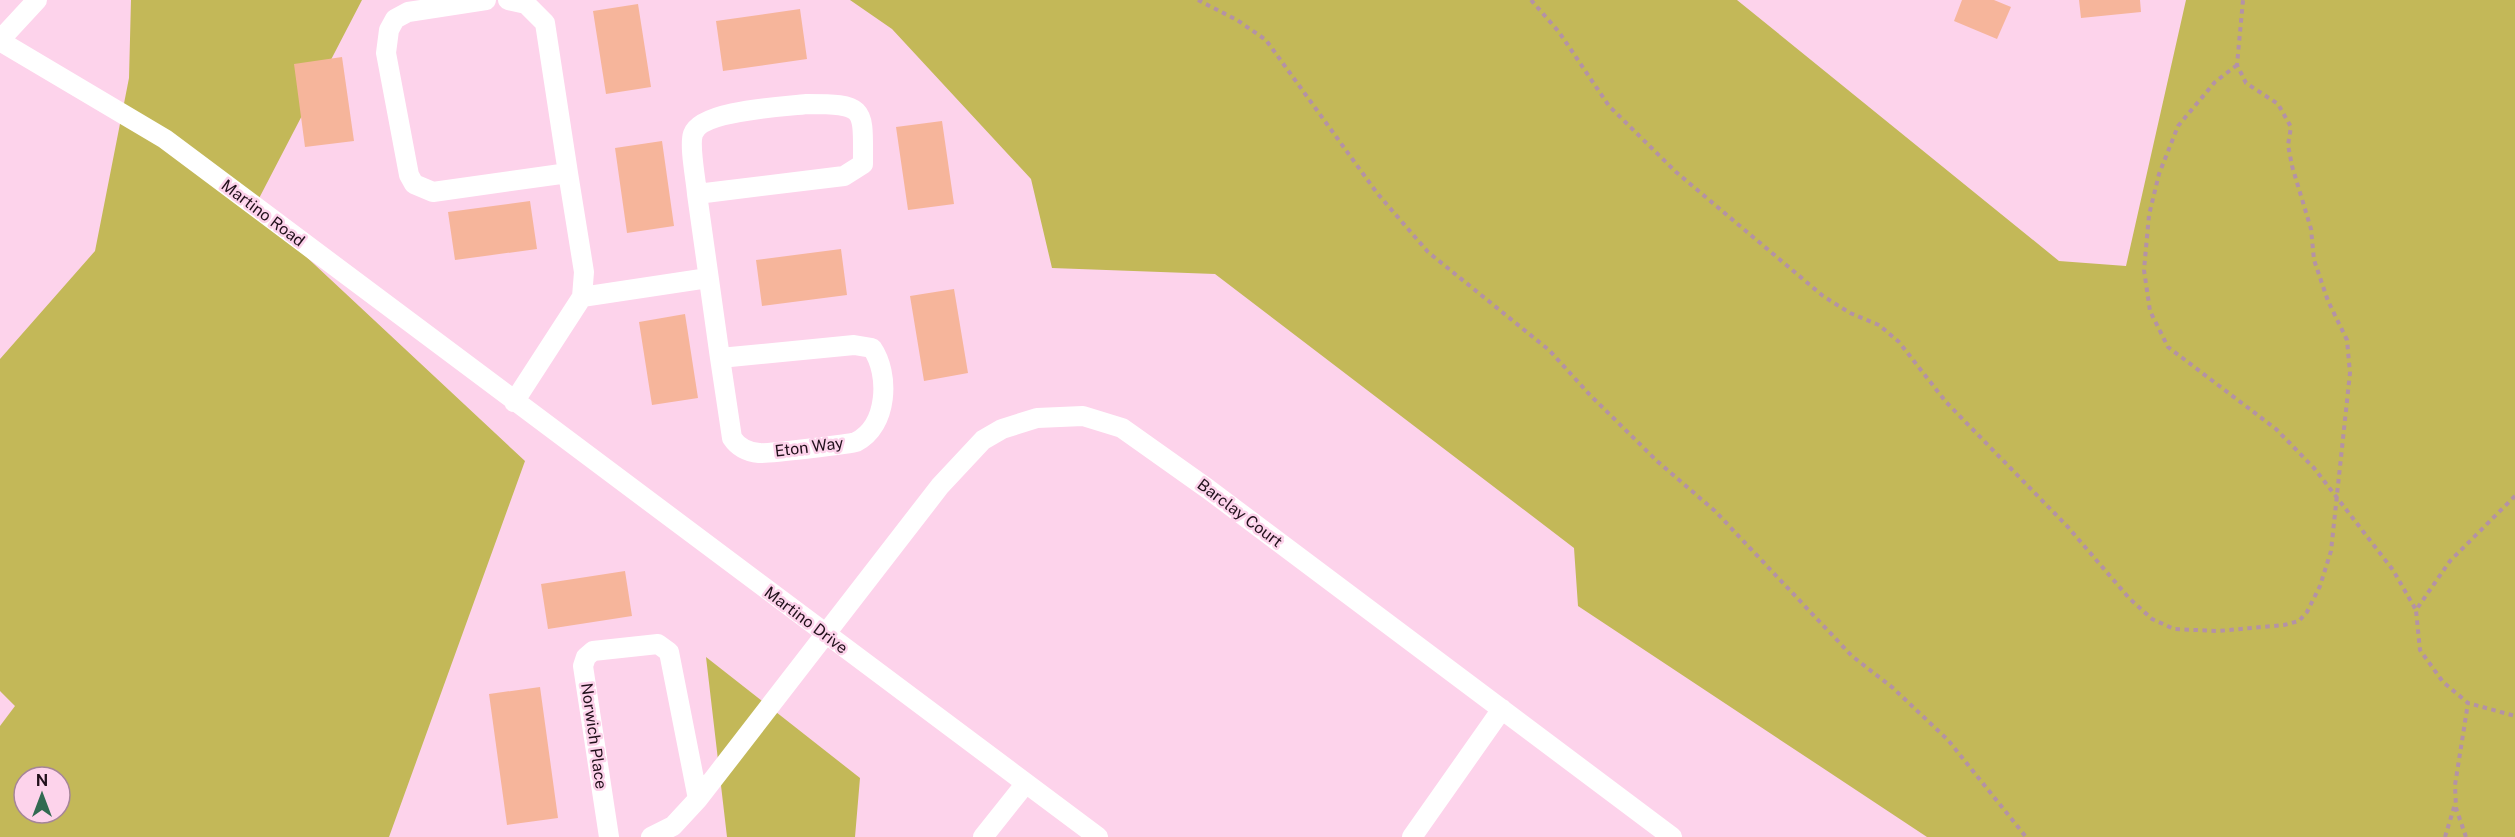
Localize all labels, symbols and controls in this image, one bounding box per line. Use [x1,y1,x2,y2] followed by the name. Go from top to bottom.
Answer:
[218,176,308,250] street label: Martino Road
[774,433,845,461] street label: Eton Way
[1194,475,1286,551] street label: Barclay Court
[761,582,851,658] street label: Martino Drive
[577,682,611,790] street label: Norwich Place
[12,765,72,825] north arrow
[36,771,48,790] text: N

